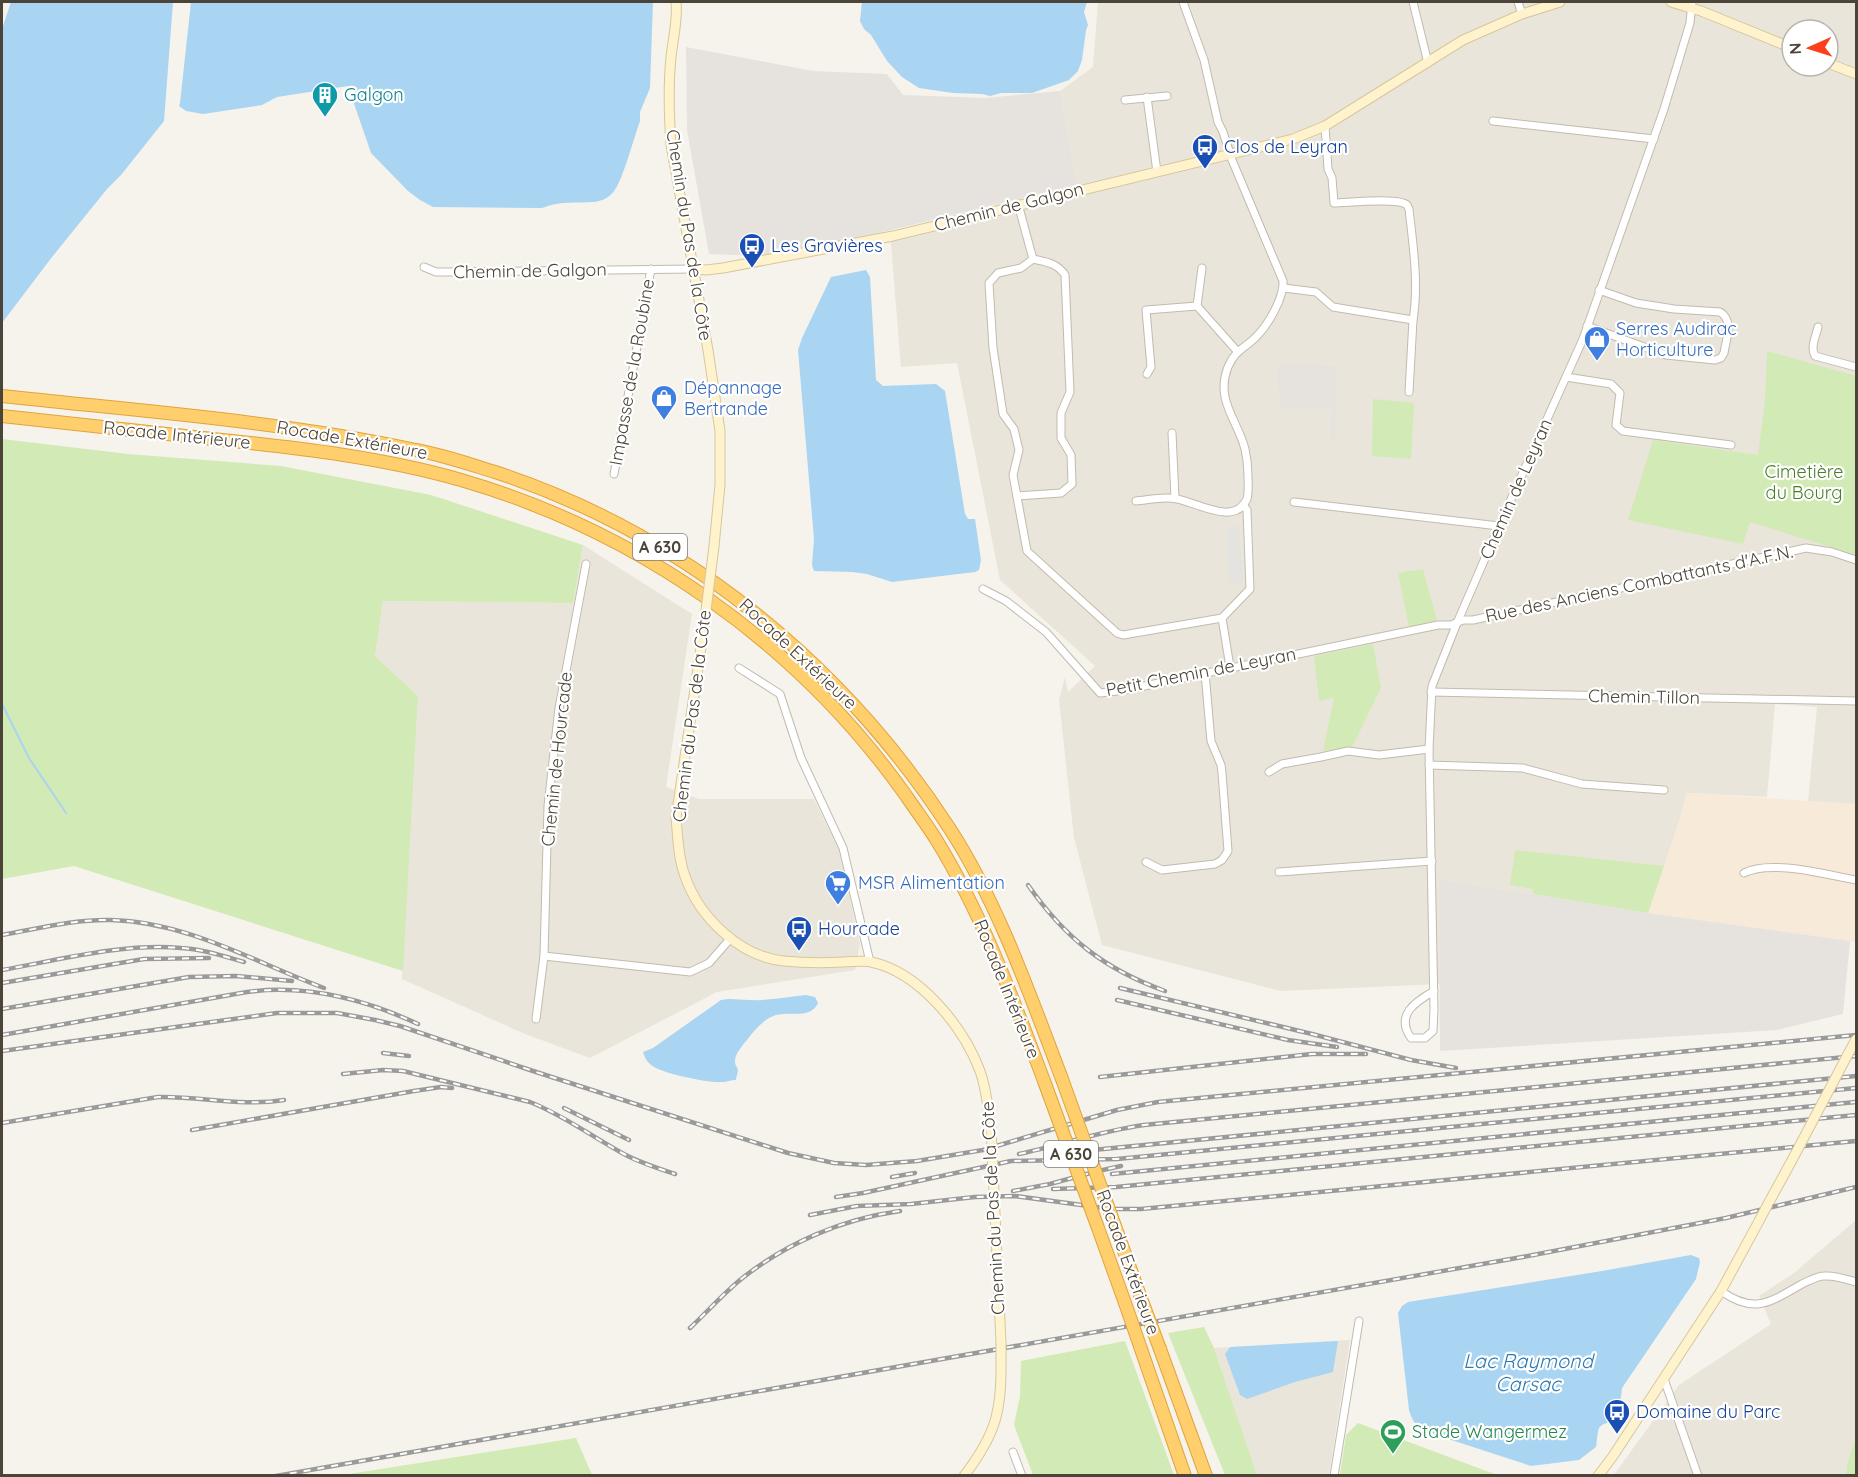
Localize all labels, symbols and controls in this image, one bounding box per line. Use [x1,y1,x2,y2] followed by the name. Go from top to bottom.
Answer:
[1780,18,1840,78] north arrow
[1785,42,1805,55] text: N
[310,80,340,118] building icon: Galgon
[344,83,404,106] place label: Galgon
[661,128,718,342] street label: Chemin du Pas de la Côte
[1190,132,1220,170] bus stop icon: Clos de Leyran
[1224,135,1348,158] place label: Clos de Leyran
[932,177,1086,236] street label: Chemin de Galgon
[737,231,767,269] bus stop icon: Les Gravières
[771,234,883,257] place label: Les Gravières
[453,258,607,283] street label: Chemin de Galgon
[604,277,659,467] street label: Impasse de la Roubine
[1616,317,1737,361] place label: Serres Audirac Horticulture
[1582,324,1612,362] shop icon: Serres Audirac Horticulture
[684,376,782,420] place label: Dépannage Bertrande
[649,383,679,421] shop icon: Dépannage Bertrande
[102,415,252,454] street label: Rocade Intérieure
[275,415,429,464] street label: Rocade Extérieure
[1474,415,1557,563] street label: Chemin de Leyran
[1764,460,1844,504] park label: Cimetière du Bourg
[633,534,687,560] road number: A 630
[1483,540,1795,627] street label: Rue des Anciens Combattants d'A.F.N.
[735,593,862,714] street label: Rocade Extérieure
[667,608,716,823] street label: Chemin du Pas de la Côte
[1104,642,1298,701] street label: Petit Chemin de Leyran
[536,670,577,847] street label: Chemin de Hourcade
[1588,684,1700,709] street label: Chemin Tillon
[823,868,853,906] supermarket icon: MSR Alimentation
[858,871,1005,894] place label: MSR Alimentation
[784,914,814,952] bus stop icon: Hourcade
[969,916,1046,1062] street label: Rocade Intérieure
[818,917,900,940] place label: Hourcade
[975,1101,1010,1315] street label: Chemin du Pas de la Côte
[1044,1141,1098,1167] road number: A 630
[1092,1186,1165,1338] street label: Rocade Extérieure
[1463,1348,1596,1396] water label: Lac Raymond Carsac
[1602,1397,1632,1435] bus stop icon: Domaine du Parc
[1636,1400,1780,1423] place label: Domaine du Parc
[1378,1417,1408,1455] sports icon: Stade Wangermez
[1412,1420,1567,1443] place label: Stade Wangermez

